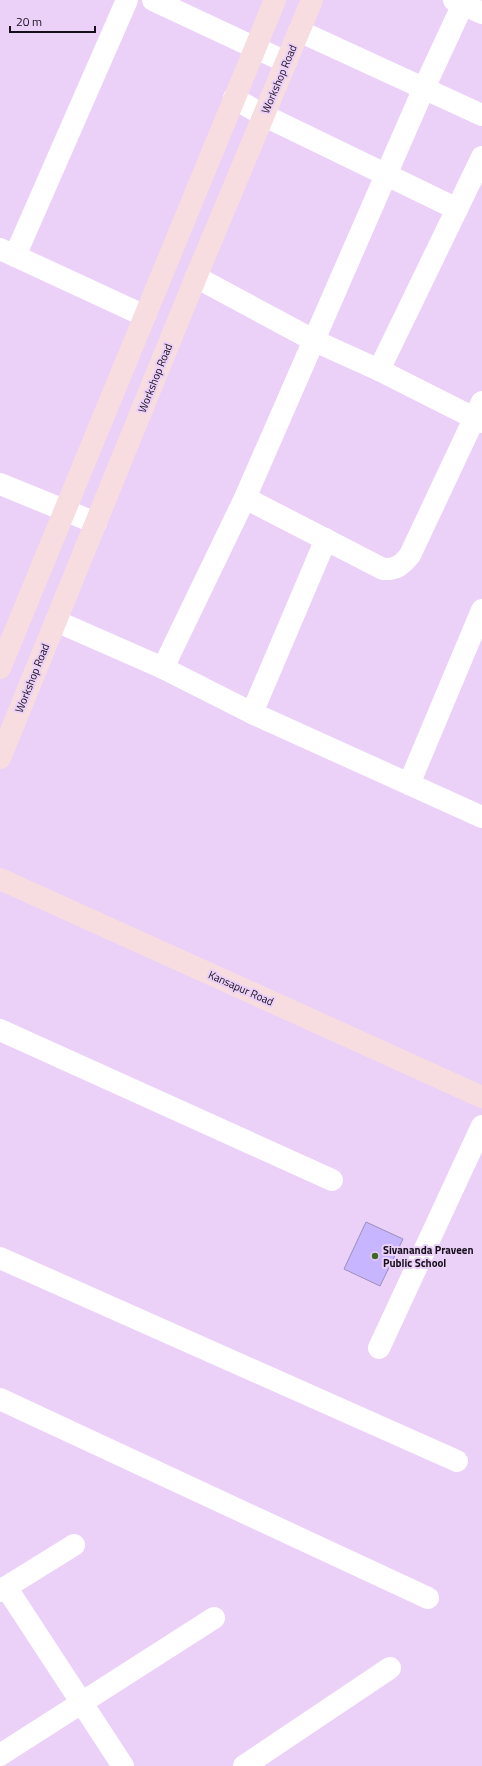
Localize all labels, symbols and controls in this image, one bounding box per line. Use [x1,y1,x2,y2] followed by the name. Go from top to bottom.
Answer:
[10,8,95,34] scale bar
[16,12,42,31] text: 20 m
[257,42,301,116] street label: Workshop Road
[134,341,176,415] street label: Workshop Road
[11,641,53,715] street label: Workshop Road
[206,966,276,1010] street label: Kansapur Road
[383,1242,474,1271] place label: Sivananda Praveen Public School
[370,1251,380,1261] marker: Sivananda Praveen Public School

